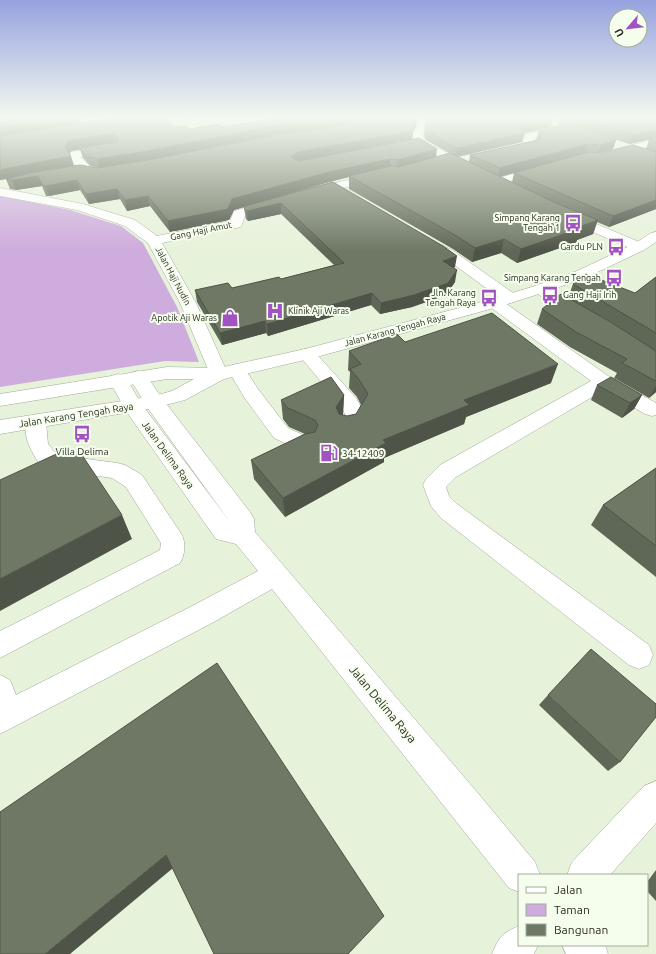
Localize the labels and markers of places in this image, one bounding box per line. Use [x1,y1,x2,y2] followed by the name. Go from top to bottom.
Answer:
[495,213,560,233] place label: Simpang Karang Tengah 1
[563,213,583,233] bus stop icon: Simpang Karang Tengah 1
[606,237,626,257] bus stop icon: Gardu PLN
[560,242,603,252] place label: Gardu PLN
[604,268,624,288] bus stop icon: Simpang Karang Tengah
[504,273,601,283] place label: Simpang Karang Tengah
[540,285,560,305] bus stop icon: Gang Haji Irih
[425,288,476,308] place label: Jln. Karang Tengah Raya
[479,288,499,308] bus stop icon: Jln. Karang Tengah Raya
[563,290,616,300] place label: Gang Haji Irih
[265,301,285,321] hospital icon: Klinik Aji Waras
[288,306,349,316] place label: Klinik Aji Waras
[220,308,240,328] shop icon: Apotik Aji Waras
[151,313,217,323] place label: Apotik Aji Waras
[72,424,92,444] bus stop icon: Villa Delima
[319,443,339,463] fuel station icon: 34-12409
[55,446,109,457] place label: Villa Delima
[342,448,384,459] place label: 34-12409

